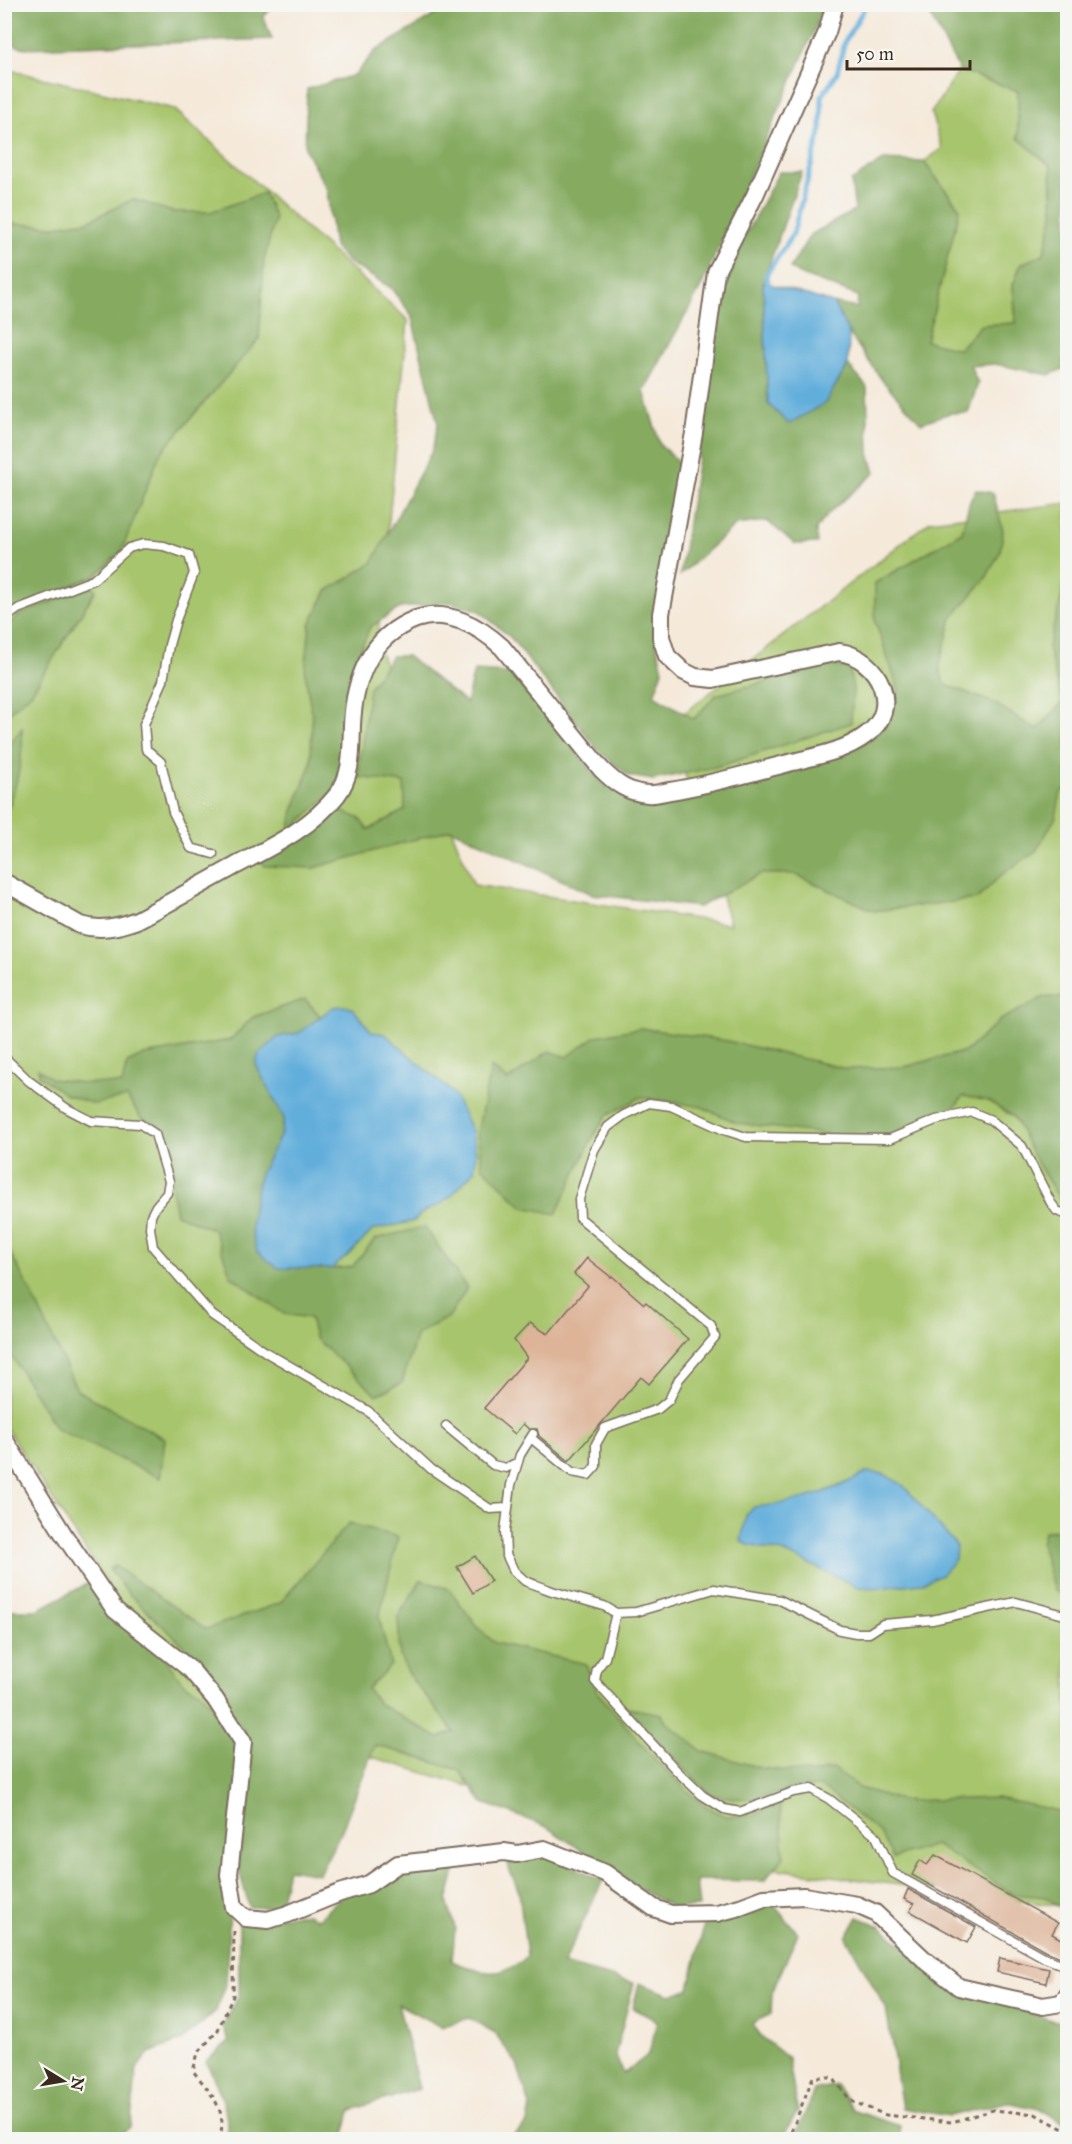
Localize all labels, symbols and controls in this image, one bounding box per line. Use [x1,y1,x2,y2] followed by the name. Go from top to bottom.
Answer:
[847,33,970,71] scale bar
[856,43,894,65] text: 50 m
[33,2051,93,2111] north arrow
[67,2075,88,2093] text: N

